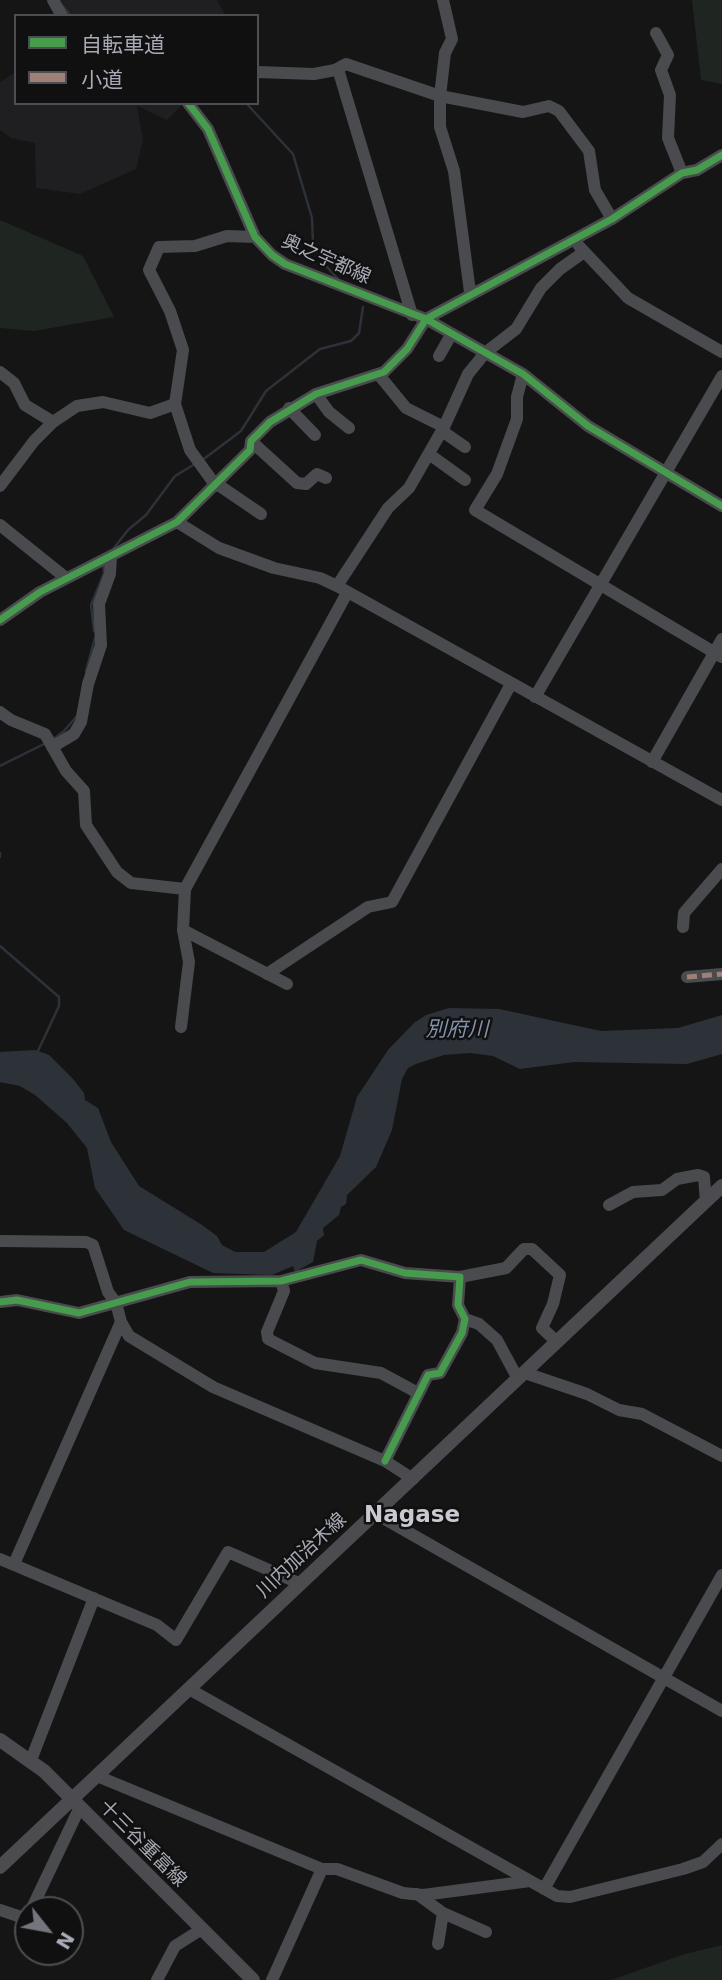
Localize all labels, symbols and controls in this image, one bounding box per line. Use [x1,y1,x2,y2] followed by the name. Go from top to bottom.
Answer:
[14,14,259,105] legend
[81,33,165,57] text: 自転車道
[81,68,123,92] text: 小道
[278,230,374,290] street label: 奥之宇都線
[426,1018,488,1044] water label: 別府川
[364,1502,460,1530] district label: Nagase
[253,1509,351,1603] street label: 川内加治木線
[94,1796,190,1892] street label: 十三谷重富線
[14,1896,84,1966] north arrow
[52,1928,79,1953] text: N

